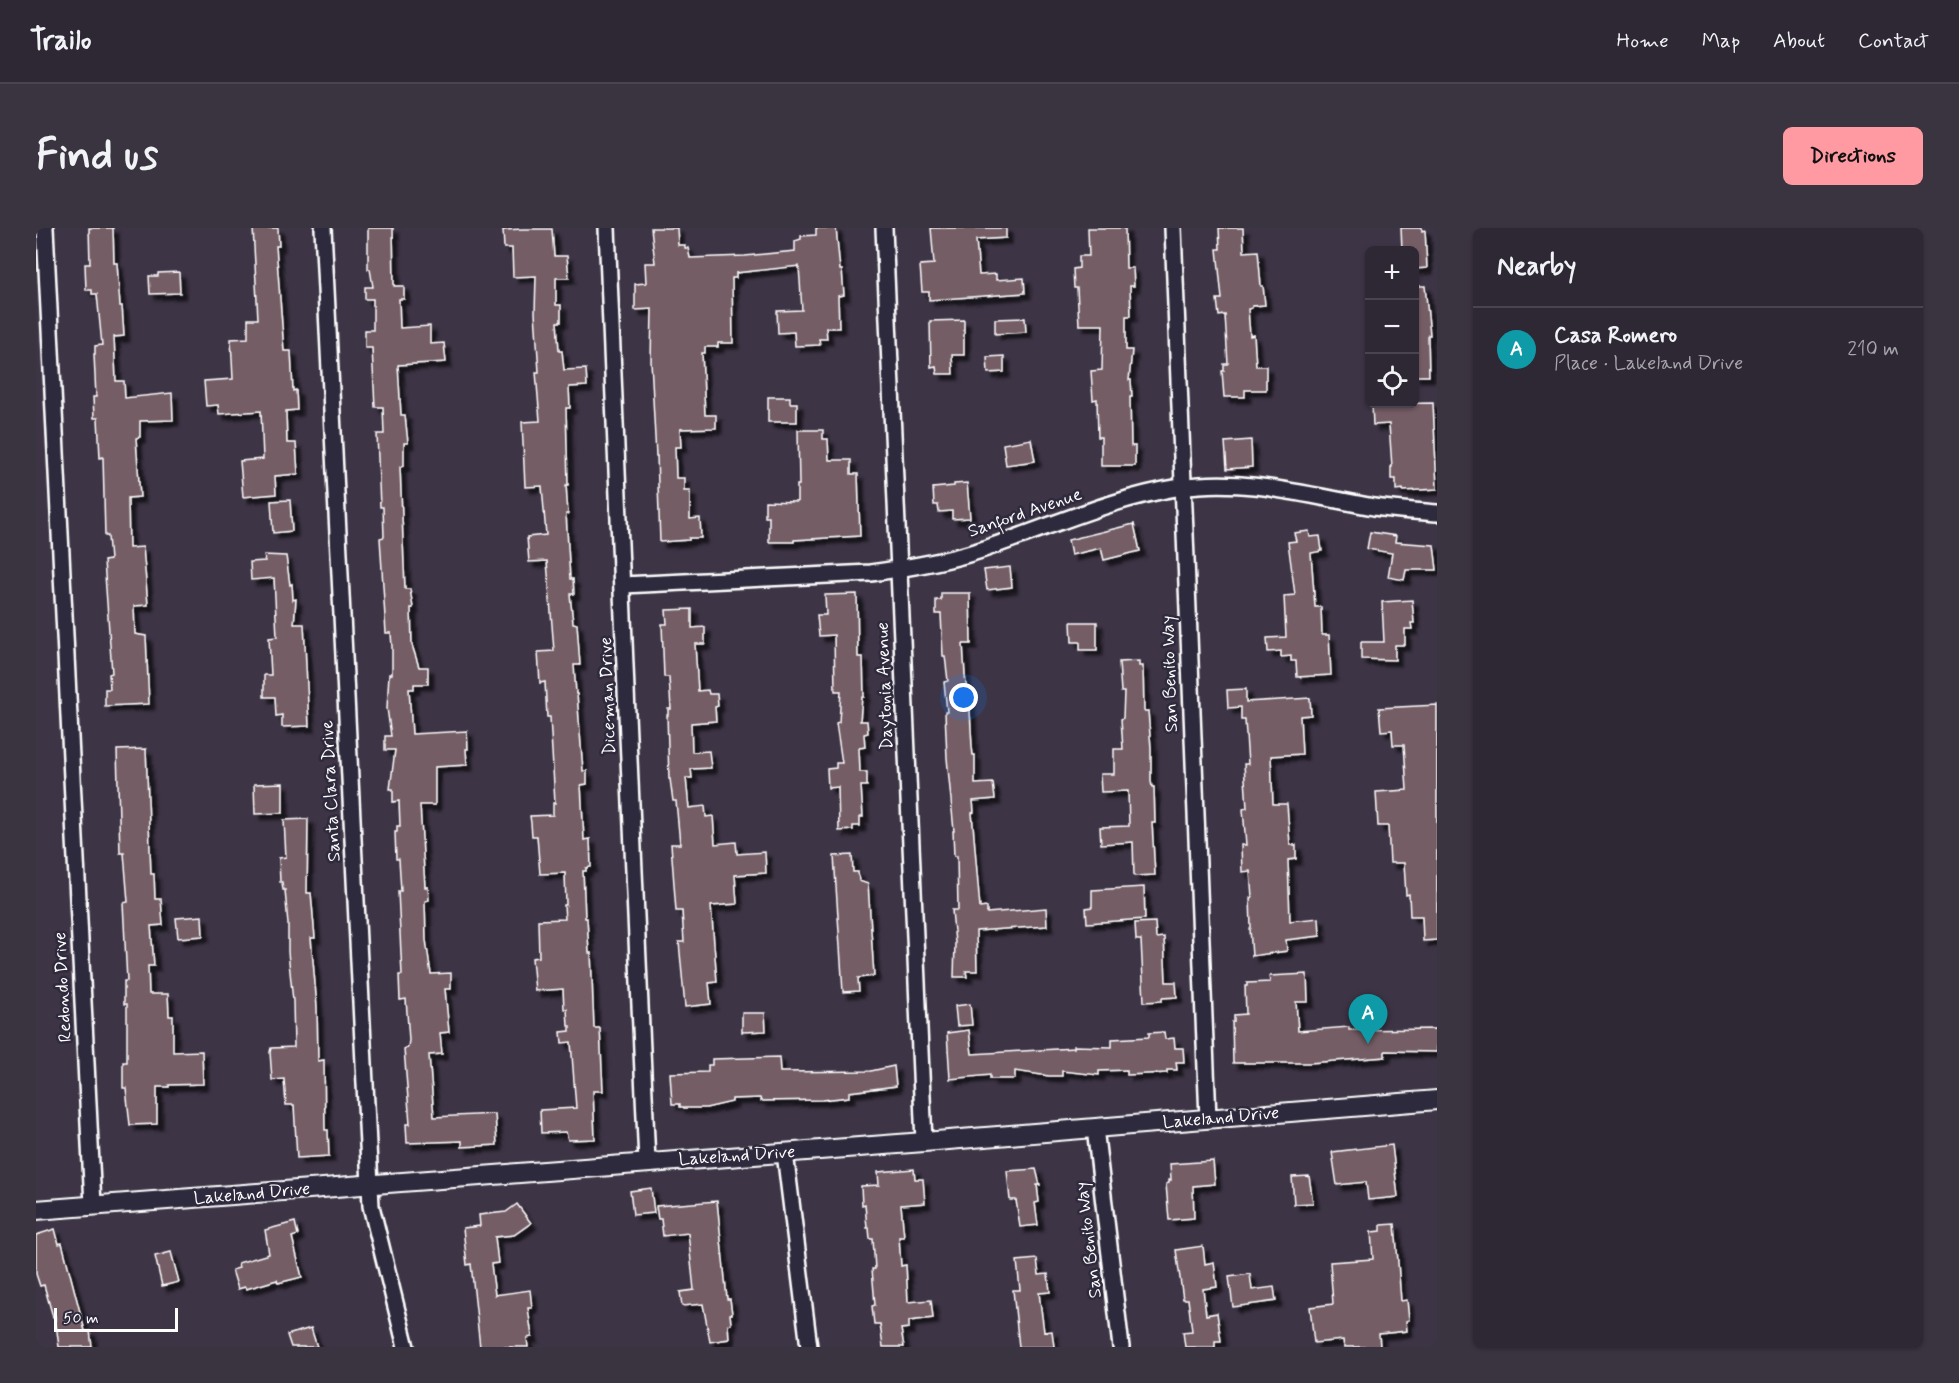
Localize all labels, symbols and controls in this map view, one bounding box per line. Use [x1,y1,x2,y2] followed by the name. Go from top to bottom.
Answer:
[30,23,91,60] text: Trailo
[1617,27,1669,55] text: Home
[1702,27,1740,55] text: Map
[1773,27,1825,55] text: About
[1858,27,1929,55] text: Contact
[1783,127,1923,185] button: Directions
[36,129,158,184] text: Find us
[1365,246,1419,408] map controls
[1365,246,1419,300] button: +
[1497,250,1576,284] text: Nearby
[1365,300,1419,354] button: −
[1554,322,1677,350] text: Casa Romero
[1510,336,1523,363] text: A
[1847,336,1899,363] text: 210 m
[1554,350,1743,377] text: Place · Lakeland Drive
[1365,354,1419,408] button: locate
[965,482,1086,546] street label: Sanford Avenue
[1156,615,1184,733] street label: San Benito Way
[871,622,899,750] street label: Daytonia Avenue
[594,637,622,755] street label: Diceman Drive
[949,683,978,712] your location
[315,720,347,862] street label: Santa Clara Drive
[48,931,78,1043] street label: Redondo Drive
[1348,994,1388,1044] pin: A
[1162,1101,1280,1135] street label: Lakeland Drive
[678,1140,796,1172] street label: Lakeland Drive
[193,1177,311,1211] street label: Lakeland Drive
[1070,1180,1108,1300] street label: San Benito Way
[54,1305,178,1332] scale bar
[63,1308,99,1329] text: 50 m

